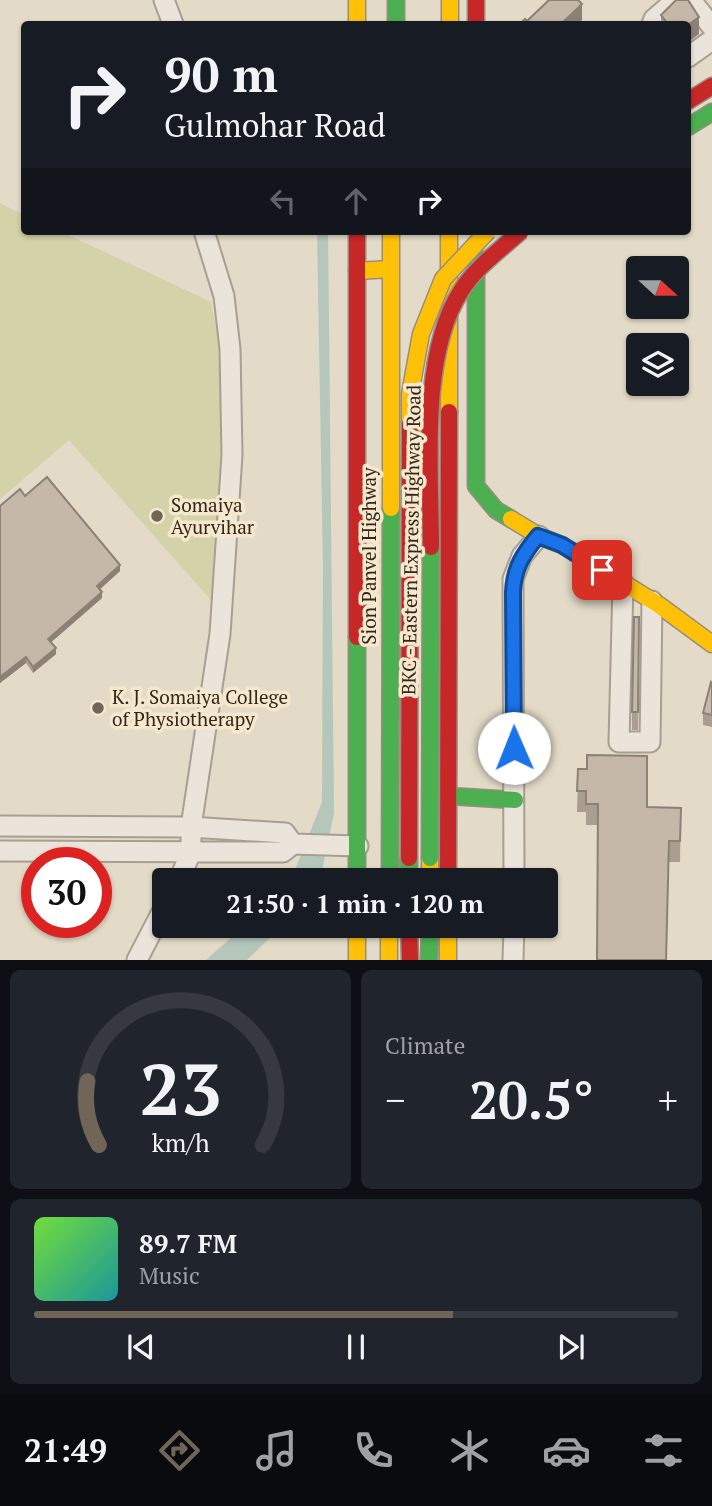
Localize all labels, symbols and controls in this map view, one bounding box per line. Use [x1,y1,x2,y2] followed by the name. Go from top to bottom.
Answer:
[164,41,278,106] text: 90 m
[49,49,140,140] icon: right
[164,104,386,146] text: Gulmohar Road
[264,182,302,220] icon: left
[337,182,375,220] icon: ahead
[410,182,448,220] icon: right
[626,256,690,318] north arrow
[626,256,689,396] map controls
[626,333,689,396] button: layers
[395,384,426,695] street label: BKC - Eastern Express Highway Road
[356,467,381,645] street label: Sion Panvel Highway
[171,492,255,539] place label: Somaiya Ayurvihar
[149,508,165,524] marker: Somaiya Ayurvihar
[572,540,632,600] pin
[583,551,621,589] icon: arrive
[112,684,288,731] place label: K. J. Somaiya College of Physiotherapy
[90,700,106,716] marker: K. J. Somaiya College of Physiotherapy
[477,711,551,785] position arrow
[21,847,112,938] speed limit sign: 30
[226,886,484,920] text: 21:50 · 1 min · 120 m
[385,1030,465,1061] text: Climate
[139,1040,222,1137] text: 23
[469,1065,594,1134] text: 20.5°
[385,1075,405,1125] text: −
[658,1075,678,1125] text: +
[152,1126,210,1159] text: km/h
[139,1226,237,1260] text: 89.7 FM
[139,1260,200,1291] text: Music
[122,1328,160,1366] icon: previous
[337,1328,375,1366] icon: pause
[552,1328,590,1366] icon: next
[155,1426,204,1475] icon: directions
[252,1426,301,1475] icon: music
[349,1426,398,1475] icon: phone
[445,1426,494,1475] icon: climate
[542,1426,591,1475] icon: car
[639,1426,688,1475] icon: filters
[24,1429,107,1471] text: 21:49

